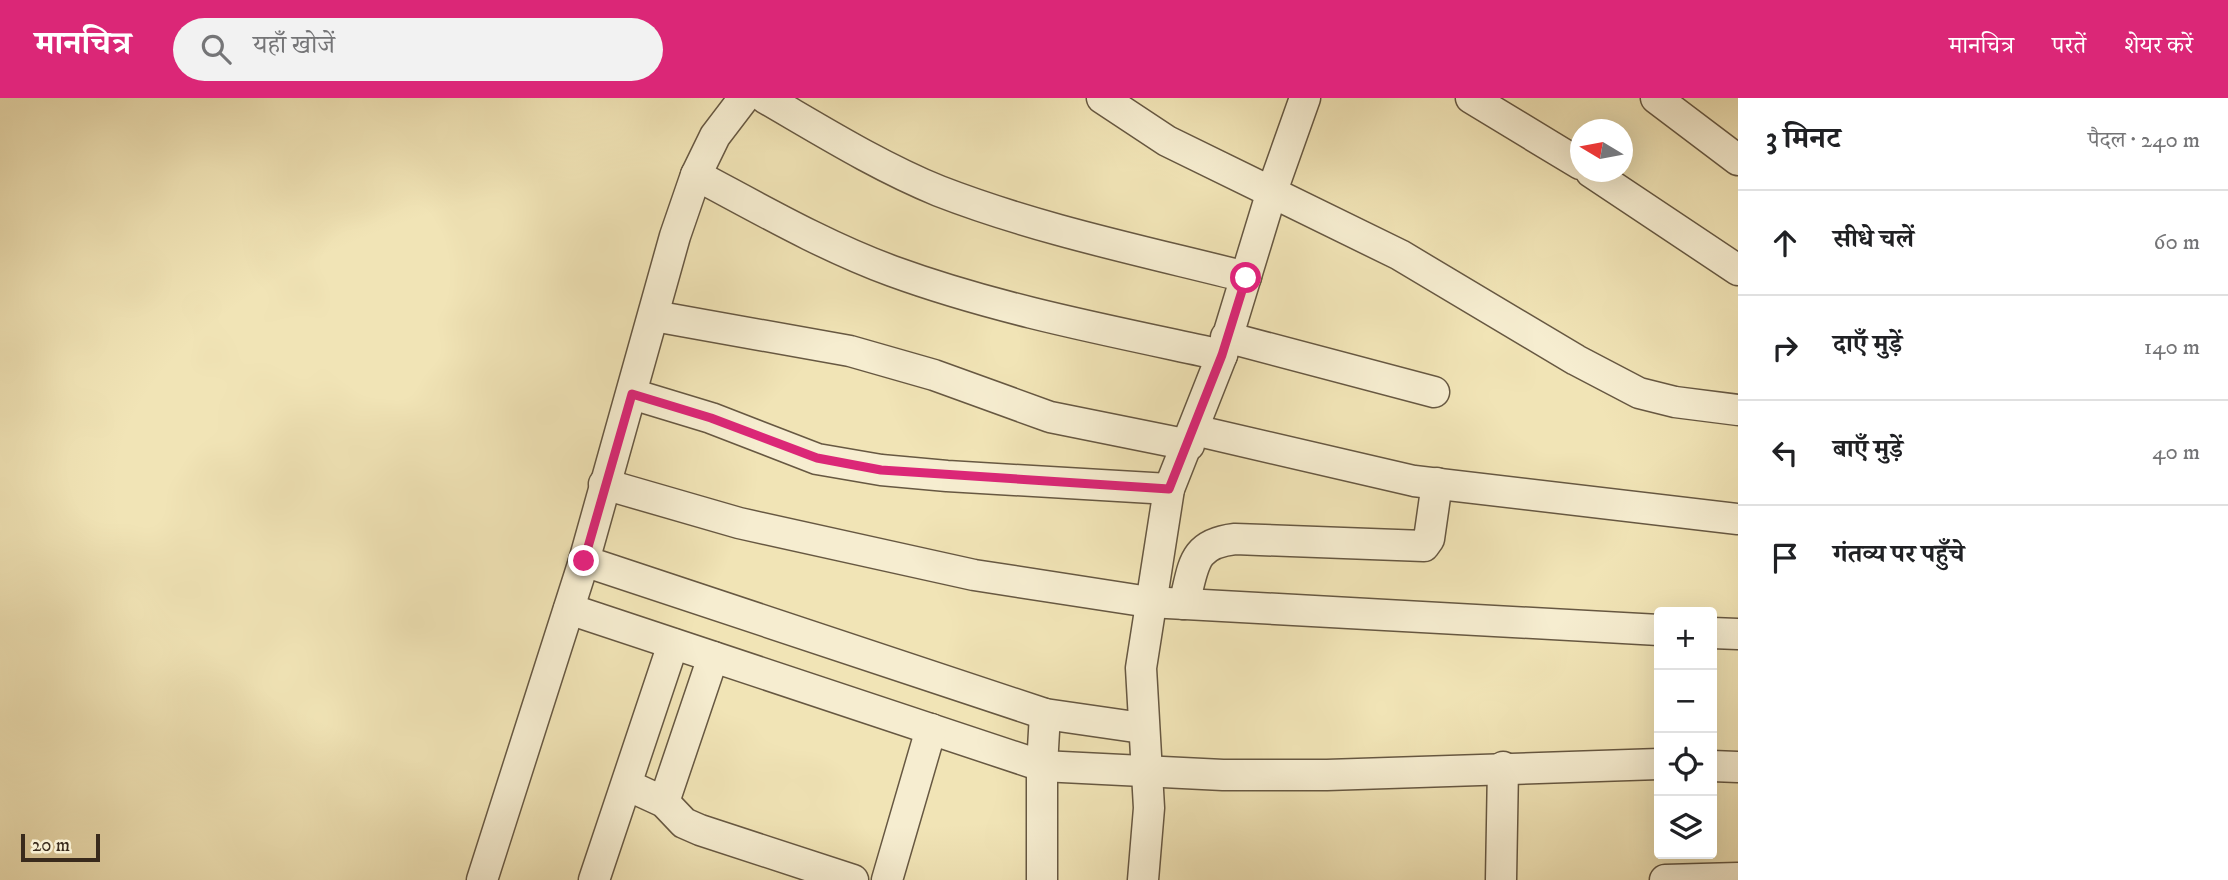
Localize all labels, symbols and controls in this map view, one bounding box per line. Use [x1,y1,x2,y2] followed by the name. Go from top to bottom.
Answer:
[173,18,663,81] search box
[35,24,131,65] text: मानचित्र
[253,29,335,62] text: यहाँ खोजें
[197,30,235,68] icon: search
[1949,31,2014,61] text: मानचित्र
[2052,31,2086,61] text: परतें
[2124,31,2193,61] text: शेयर करें
[1570,119,1633,182] north arrow
[1766,121,1840,158] text: 3 मिनट
[2088,126,2200,155] text: पैदल · 240 m
[1833,223,1914,256] text: सीधे चलें
[1766,224,1804,262] icon: ahead
[2153,228,2200,257] text: 60 m
[1230,262,1261,293] route start
[1833,328,1902,361] text: दाएँ मुड़ें
[1766,329,1804,367] icon: right
[2144,333,2200,362] text: 140 m
[1833,433,1903,466] text: बाएँ मुड़ें
[1766,434,1804,472] icon: left
[2152,438,2200,467] text: 40 m
[1833,538,1964,571] text: गंतव्य पर पहुँचे
[1766,539,1804,577] icon: arrive
[568,545,599,576] route end
[1654,607,1717,859] map controls
[1654,607,1717,670] button: +
[1654,670,1717,733] button: −
[1654,733,1717,796] button: locate
[1654,796,1717,859] button: layers
[21,831,100,863] scale bar
[32,834,70,857] text: 20 m

